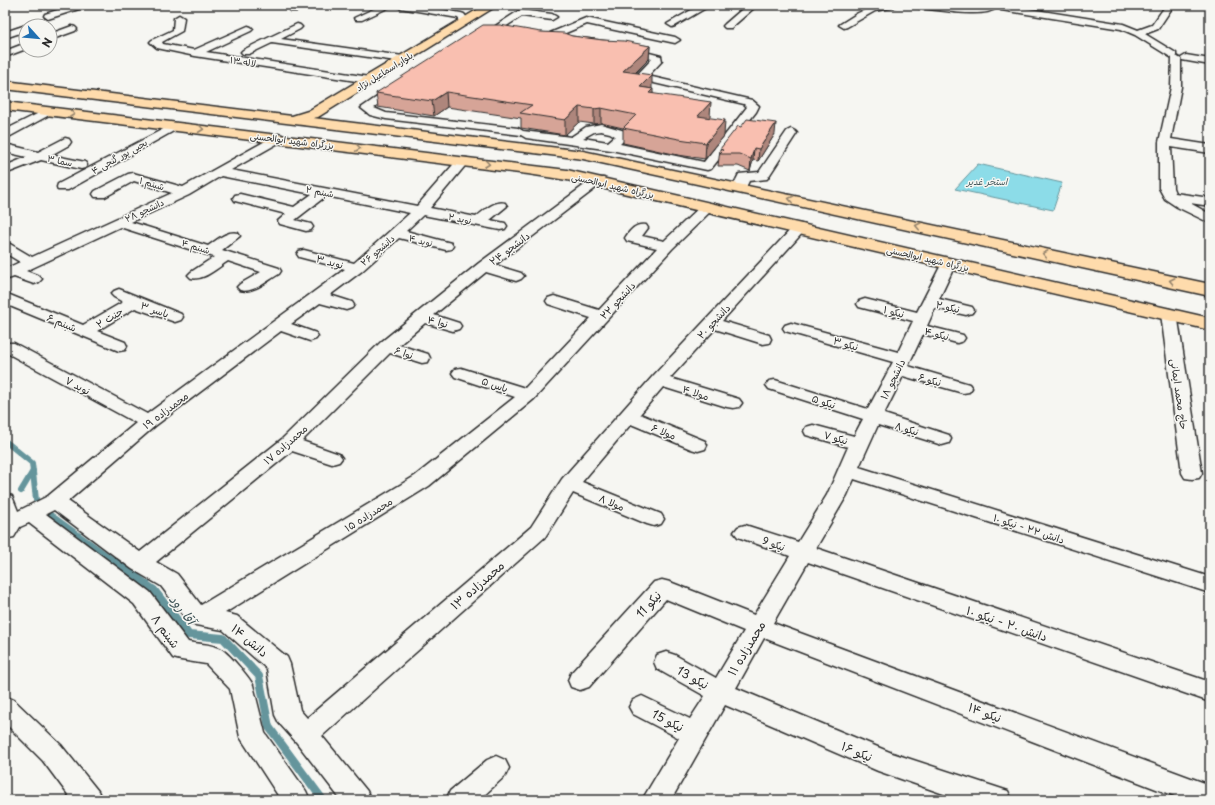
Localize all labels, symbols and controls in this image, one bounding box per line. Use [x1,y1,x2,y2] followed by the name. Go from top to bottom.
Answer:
[18,18,58,58] north arrow
[38,35,57,51] text: N
[353,48,415,94] street label: بلوار اسماعیل نژاد
[229,52,257,70] street label: لاله ۱۳
[69,109,75,118] one-way arrow
[198,124,204,133] one-way arrow
[249,128,335,152] street label: بزرگراه شهید ابوالحسنی
[89,135,150,177] street label: یحیی پور گنجی ۴
[355,143,361,152] one-way arrow
[46,151,74,169] street label: سما ۳
[484,159,490,168] one-way arrow
[570,169,656,201] street label: بزرگراه شهید ابوالحسنی
[138,173,166,194] street label: شبنم ۱
[966,174,1009,188] water label: استخر غدیر
[305,181,335,202] street label: شبنم ۲
[122,195,166,225] street label: دانشجو ۲۸
[788,195,794,203] one-way arrow
[447,209,473,227] street label: نوید ۲
[915,223,921,231] one-way arrow
[486,228,532,268] street label: دانشجو ۲۴
[408,230,435,250] street label: نوید ۴
[357,231,397,269] street label: دانشجو ۲۶
[180,235,212,258] street label: شبنم ۴
[885,242,971,274] street label: بزرگراه شهید ابوالحسنی
[315,250,345,272] street label: نوید ۳
[1042,250,1048,258] one-way arrow
[596,278,638,322] street label: دانشجو ۲۲
[1169,278,1175,286] one-way arrow
[935,296,962,316] street label: نیکو ۲
[139,297,171,321] street label: یاسر ۳
[693,300,733,342] street label: دانشجو ۲۰
[882,301,906,321] street label: نیکو ۱
[93,303,126,331] street label: جنت ۲
[45,309,79,336] street label: شبنم ۶
[426,311,450,331] street label: نوا ۴
[923,323,951,343] street label: نیکو ۴
[832,332,860,354] street label: نیکو ۳
[392,342,416,362] street label: نوا ۶
[876,356,908,402] street label: دانشجو ۱۸
[1167,358,1192,431] street label: حاج محمد ایمانی
[917,369,943,389] street label: نیکو ۶
[63,372,93,398] street label: نوید ۷
[480,373,510,395] street label: یاس ۵
[681,381,711,403] street label: مولا ۴
[139,388,191,432] street label: محمدزاده ۱۹
[810,390,838,412] street label: نیکو ۵
[893,417,921,439] street label: نیکو ۸
[649,419,679,443] street label: مولا ۶
[260,420,311,467] street label: محمدزاده ۱۷
[822,426,850,448] street label: نیکو ۷
[597,490,627,514] street label: مولا ۸
[341,493,395,535] street label: محمدزاده ۱۵
[991,509,1067,547] street label: دانش ۲۲ - نیکو ۱۰
[761,532,788,554] street label: نیکو 9
[446,556,508,614] street label: محمدزاده ۱۳
[631,587,665,621] street label: نیکو 11
[165,590,203,631] water label: آقا رود
[964,601,1050,645] street label: دانش ۲۰ - نیکو ۱۰
[147,610,184,652] street label: شبنم ۸
[723,617,769,679] street label: محمدزاده ۱۱
[228,619,272,661] street label: دانش ۱۴
[674,661,712,693] street label: نیکو 13
[966,697,1004,727] street label: نیکو ۱۴
[649,704,687,736] street label: نیکو 15
[839,736,875,766] street label: نیکو ۱۶

